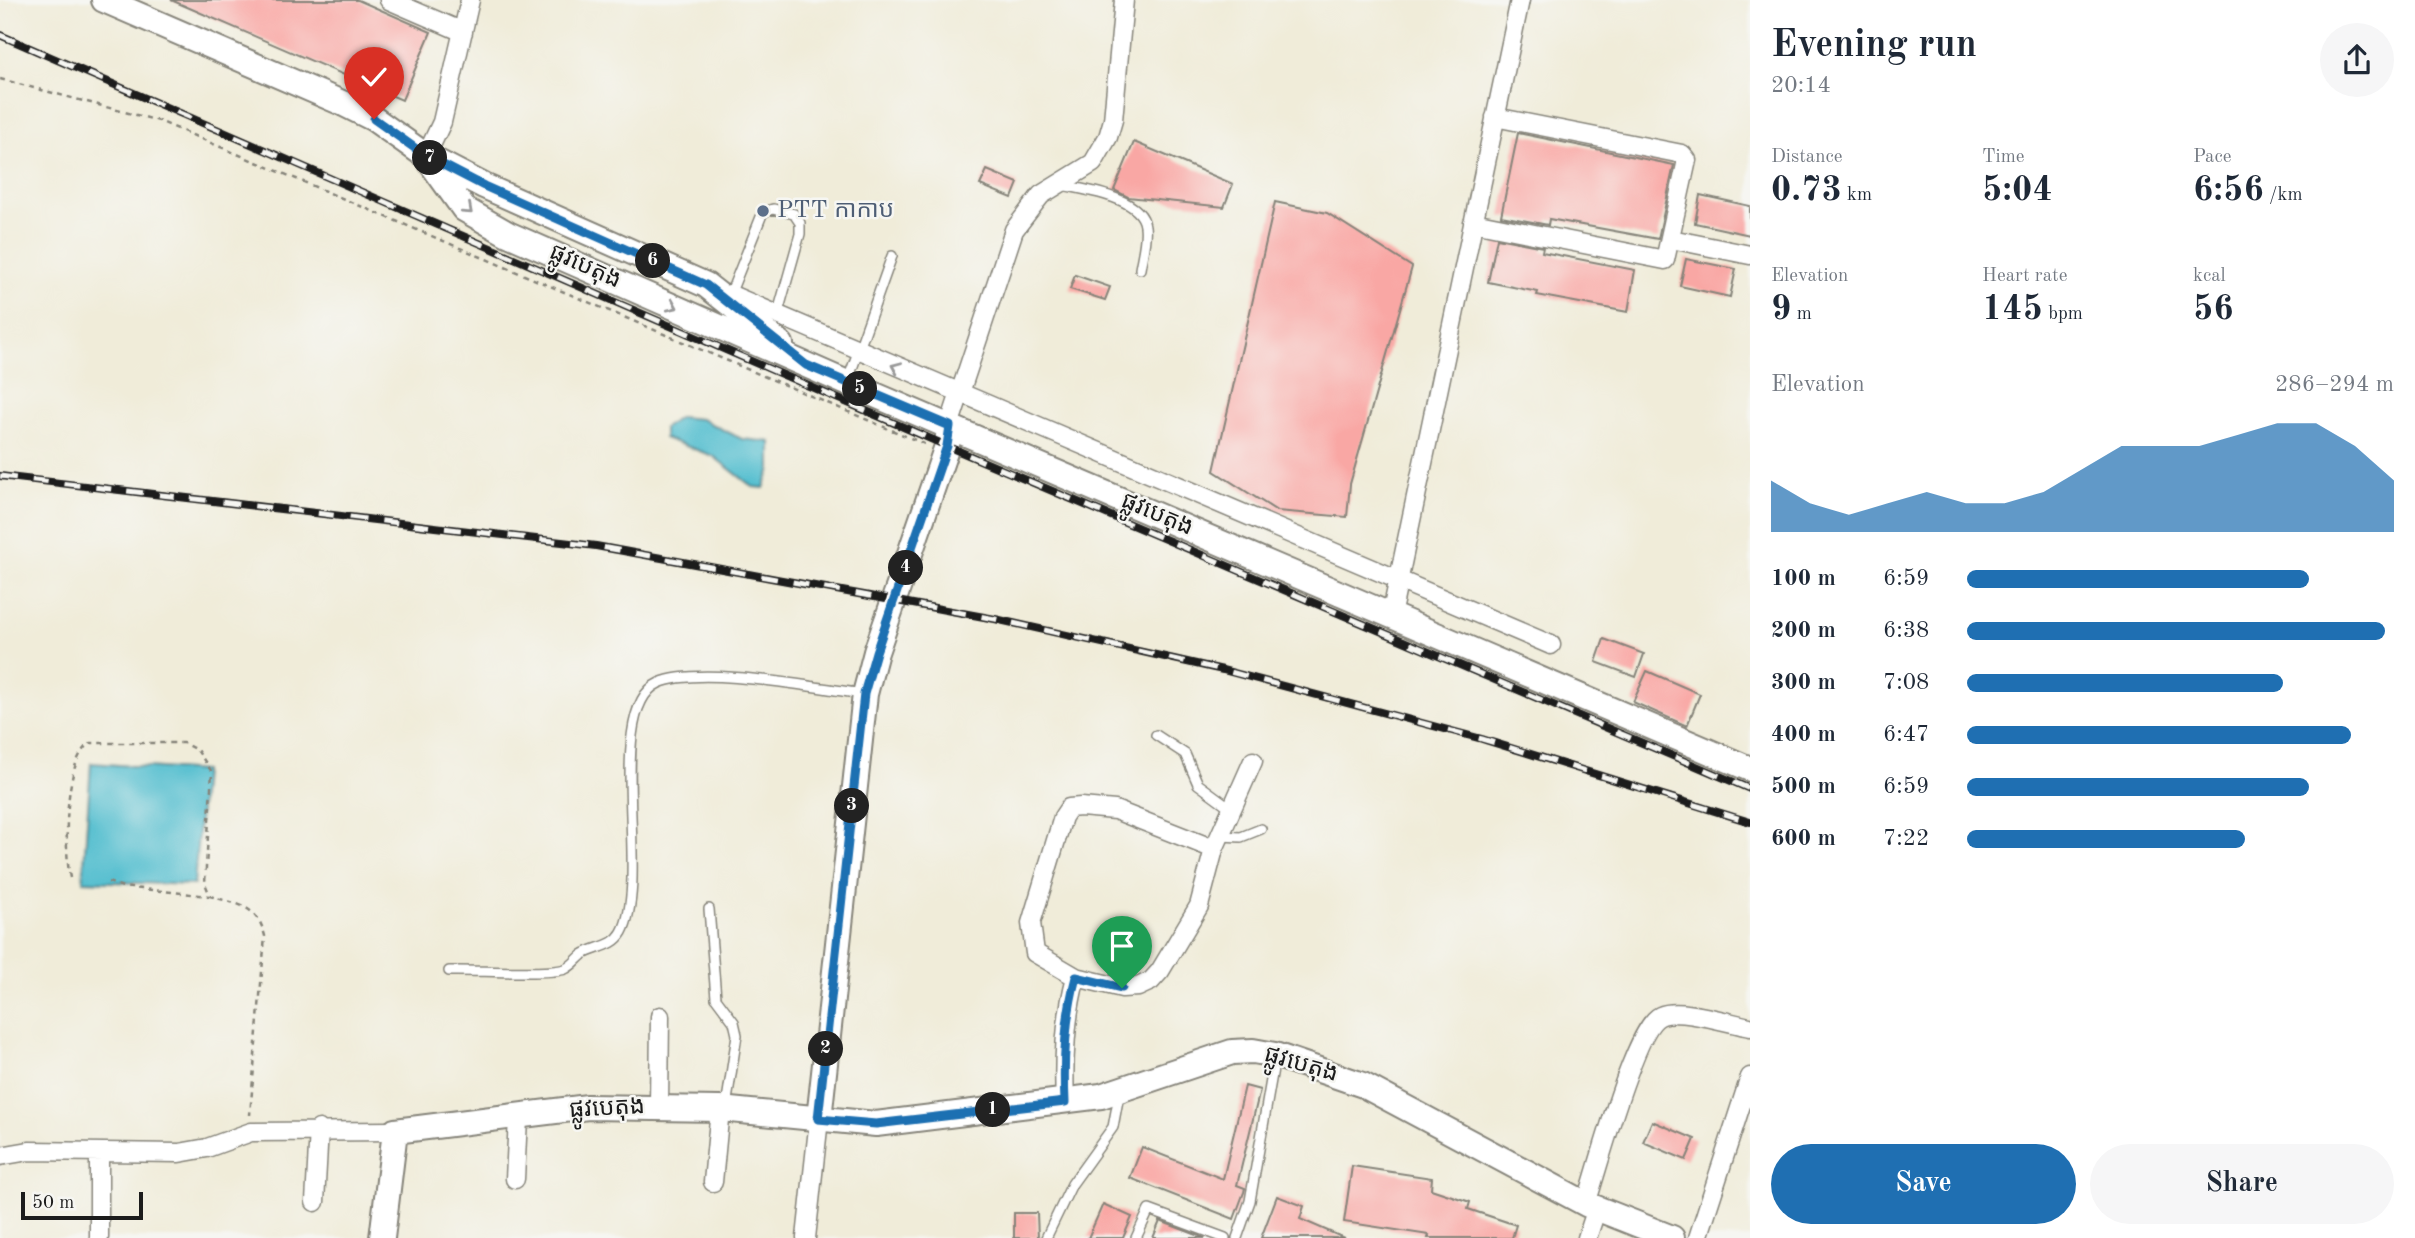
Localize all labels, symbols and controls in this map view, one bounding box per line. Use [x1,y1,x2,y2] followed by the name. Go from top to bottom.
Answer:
[2320,23,2394,97] button: share
[1771,27,1977,65] text: Evening run
[344,47,404,119] pin
[355,58,393,96] icon: check
[1771,74,1831,97] text: 20:14
[412,140,448,176] pin: 7
[424,148,435,167] text: 7
[1771,148,1843,167] text: Distance
[1982,148,2025,167] text: Time
[2193,148,2232,167] text: Pace
[1771,173,1842,208] text: 0.73
[1982,173,2053,208] text: 5:04
[2193,173,2264,208] text: 6:56
[1842,186,1872,205] text: km
[2264,186,2303,205] text: /km
[777,199,894,223] place label: PTT កាកាប
[460,201,473,214] one-way arrow
[755,203,771,219] marker: PTT កាកាប
[542,241,624,301] street label: ផ្លូវបេតុង
[636,244,670,278] pin: 6
[647,251,658,270] text: 6
[1771,267,1848,286] text: Elevation
[1982,267,2067,286] text: Heart rate
[2193,267,2226,286] text: kcal
[1771,292,1791,327] text: 9
[1982,292,2043,327] text: 145
[2193,292,2234,327] text: 56
[665,298,678,312] one-way arrow
[1791,305,1812,324] text: m
[2043,305,2083,324] text: bpm
[891,361,903,375] one-way arrow
[842,372,878,406] pin: 5
[1771,373,1865,396] text: Elevation
[2275,373,2394,396] text: 286–294 m
[854,379,865,398] text: 5
[1114,489,1197,548] street label: ផ្លូវបេតុង
[888,550,923,586] pin: 4
[900,558,911,577] text: 4
[1771,567,1836,590] text: 100 m
[1883,567,1929,590] text: 6:59
[1771,619,1836,642] text: 200 m
[1883,619,1929,642] text: 6:38
[1771,671,1836,694] text: 300 m
[1883,671,1929,694] text: 7:08
[1771,723,1836,746] text: 400 m
[1883,723,1929,746] text: 6:47
[1771,775,1836,798] text: 500 m
[1883,775,1929,798] text: 6:59
[834,788,870,824] pin: 3
[846,796,857,815] text: 3
[1771,827,1836,850] text: 600 m
[1883,827,1929,850] text: 7:22
[1092,916,1152,988] pin
[1103,927,1141,965] icon: arrive
[808,1032,844,1066] pin: 2
[820,1039,831,1058] text: 2
[1259,1043,1341,1095] street label: ផ្លូវបេតុង
[976,1092,1010,1128] pin: 1
[569,1095,646,1131] street label: ផ្លូវបេតុង
[987,1100,998,1119] text: 1
[1771,1144,2076,1224] button: Save
[2090,1144,2394,1224] button: Share
[21,1189,144,1221] scale bar
[32,1194,74,1213] text: 50 m

